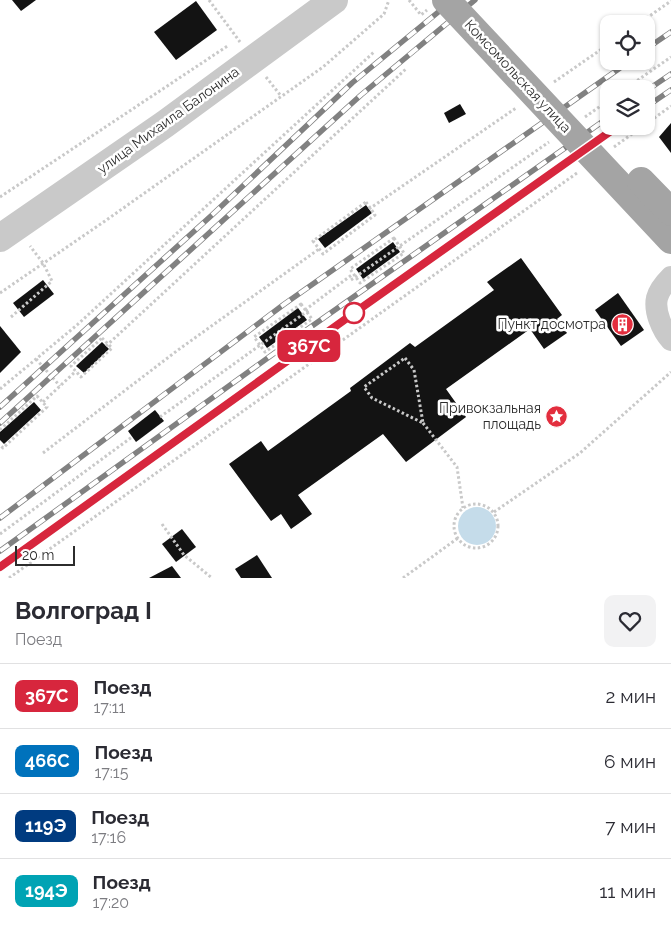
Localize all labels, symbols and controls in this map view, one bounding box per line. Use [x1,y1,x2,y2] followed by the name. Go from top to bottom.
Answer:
[600,15,655,135] map controls
[600,15,655,70] button: locate
[462,16,574,136] street label: Комсомольская улица
[94,63,242,177] street label: улица Михаила Балонина
[600,80,655,135] button: layers
[343,302,365,324] unlabelled marker
[610,312,634,336] building icon: Пункт досмотра
[498,316,606,332] place label: Пункт досмотра
[274,330,344,362] line badge: 367С
[287,335,331,356] text: 367С
[439,400,541,432] place label: Привокзальная площадь
[545,404,569,428] place icon: Привокзальная площадь
[15,543,75,566] scale bar
[22,547,54,563] text: 20 m
[604,595,656,647] button: heart
[15,596,152,625] text: Волгоград I
[15,630,62,649] text: Поезд
[93,676,152,698] text: Поезд
[25,685,68,706] text: 367С
[606,685,656,707] text: 2 мин
[93,698,125,717] text: 17:11
[94,741,153,763] text: Поезд
[25,750,69,771] text: 466С
[604,750,656,772] text: 6 мин
[94,763,128,782] text: 17:15
[91,806,149,828] text: Поезд
[25,815,66,836] text: 119Э
[605,815,656,837] text: 7 мин
[91,828,126,847] text: 17:16
[93,871,151,893] text: Поезд
[25,880,68,901] text: 194Э
[599,880,656,902] text: 11 мин
[93,893,129,912] text: 17:20

